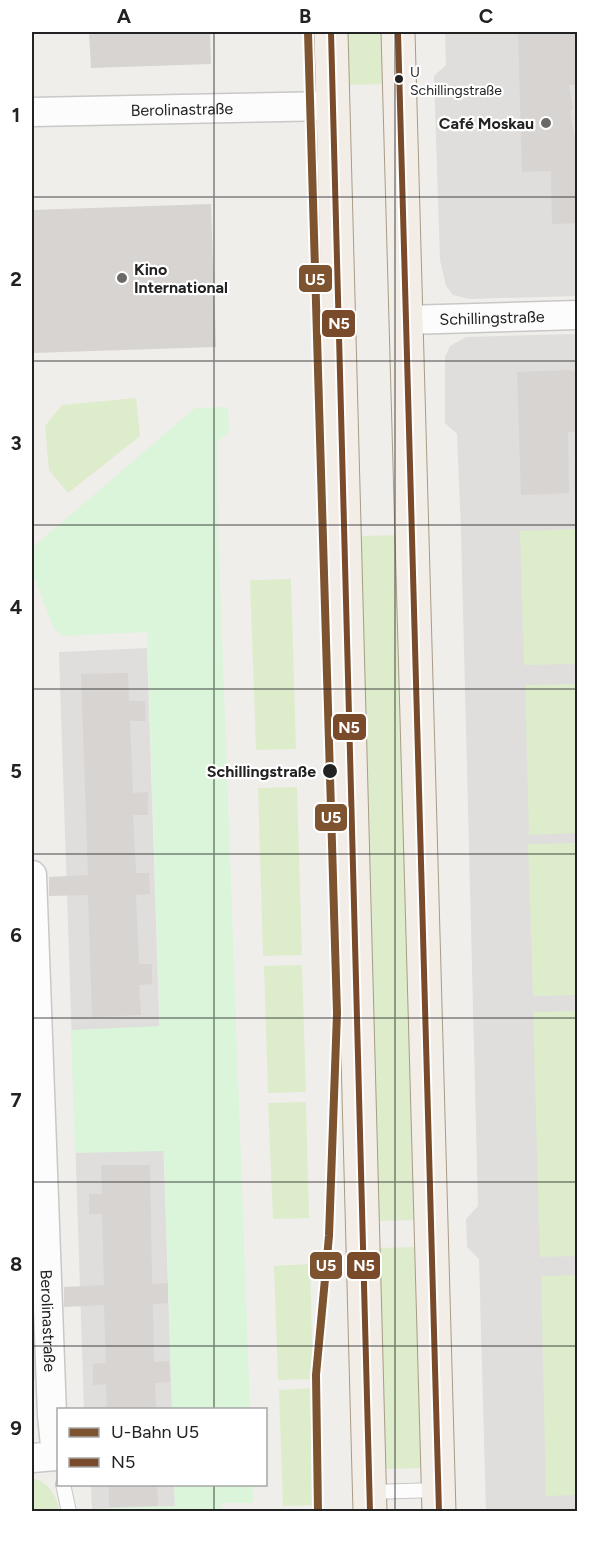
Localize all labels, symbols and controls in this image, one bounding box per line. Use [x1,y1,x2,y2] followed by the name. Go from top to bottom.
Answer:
[117,4,132,28] text: A
[299,4,311,28] text: B
[479,4,493,28] text: C
[410,64,502,99] place label: U Schillingstraße
[393,73,405,85] marker: U Schillingstraße
[131,99,234,120] street label: Berolinastraße
[12,103,20,127] text: 1
[439,114,534,133] place label: Café Moskau
[539,116,553,130] marker: Café Moskau
[134,260,228,297] place label: Kino International
[298,264,333,293] line badge: U5
[10,267,22,291] text: 2
[305,270,325,289] text: U5
[115,271,129,285] marker: Kino International
[439,307,545,329] street label: Schillingstraße
[321,309,356,338] line badge: N5
[328,314,350,333] text: N5
[10,431,22,455] text: 3
[10,595,23,619] text: 4
[332,713,367,741] line badge: N5
[338,718,360,737] text: N5
[10,759,22,783] text: 5
[207,762,316,781] place label: Schillingstraße
[321,762,339,780] marker: Schillingstraße
[314,803,348,832] line badge: U5
[321,808,341,827] text: U5
[10,923,22,947] text: 6
[10,1088,22,1112] text: 7
[309,1251,343,1280] line badge: U5
[346,1251,381,1280] line badge: N5
[10,1252,22,1276] text: 8
[316,1256,336,1275] text: U5
[353,1256,375,1275] text: N5
[37,1269,59,1373] street label: Berolinastraße
[57,1408,267,1486] legend
[10,1416,22,1440] text: 9
[111,1421,199,1443] text: U-Bahn U5
[111,1451,135,1473] text: N5

